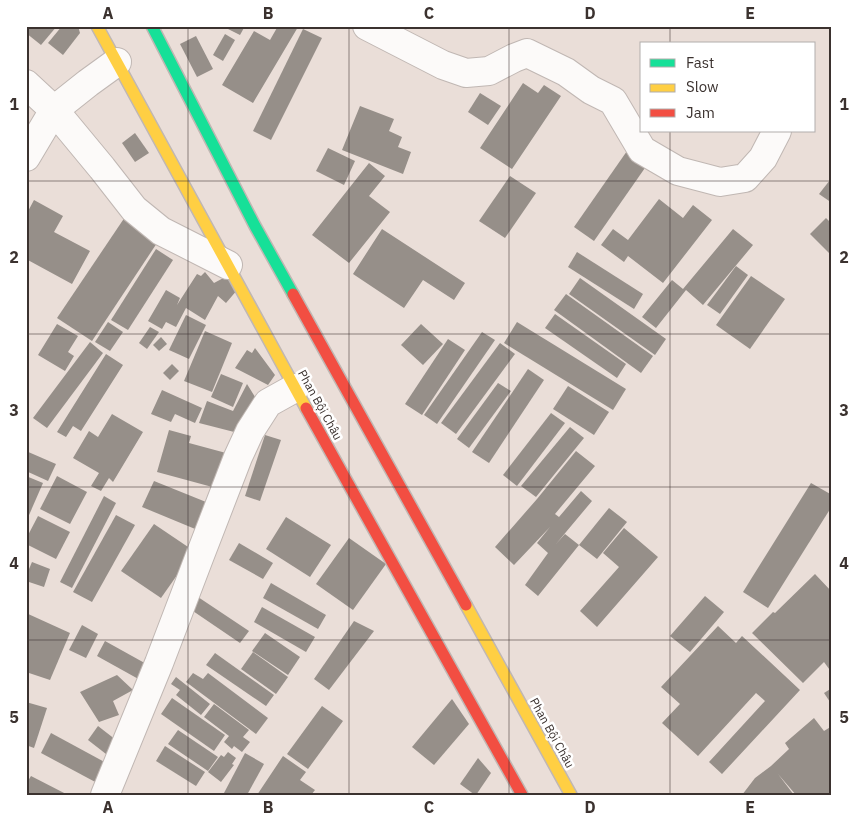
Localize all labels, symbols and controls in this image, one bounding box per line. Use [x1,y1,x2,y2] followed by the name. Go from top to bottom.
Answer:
[103,3,114,23] text: A
[263,3,274,23] text: B
[424,3,434,23] text: C
[584,3,596,23] text: D
[745,3,755,23] text: E
[640,42,816,132] legend
[686,53,714,72] text: Fast
[686,77,719,96] text: Slow
[9,94,19,114] text: 1
[839,94,849,114] text: 1
[686,103,715,122] text: Jam
[9,247,19,267] text: 2
[839,247,849,267] text: 2
[295,367,346,443] street label: Phan Bội Châu
[9,400,19,420] text: 3
[839,400,849,420] text: 3
[9,553,19,573] text: 4
[839,553,849,573] text: 4
[527,695,578,771] street label: Phan Bội Châu
[9,707,19,727] text: 5
[839,707,849,727] text: 5
[103,797,114,817] text: A
[263,797,274,817] text: B
[424,797,434,817] text: C
[584,797,596,817] text: D
[745,797,755,817] text: E

